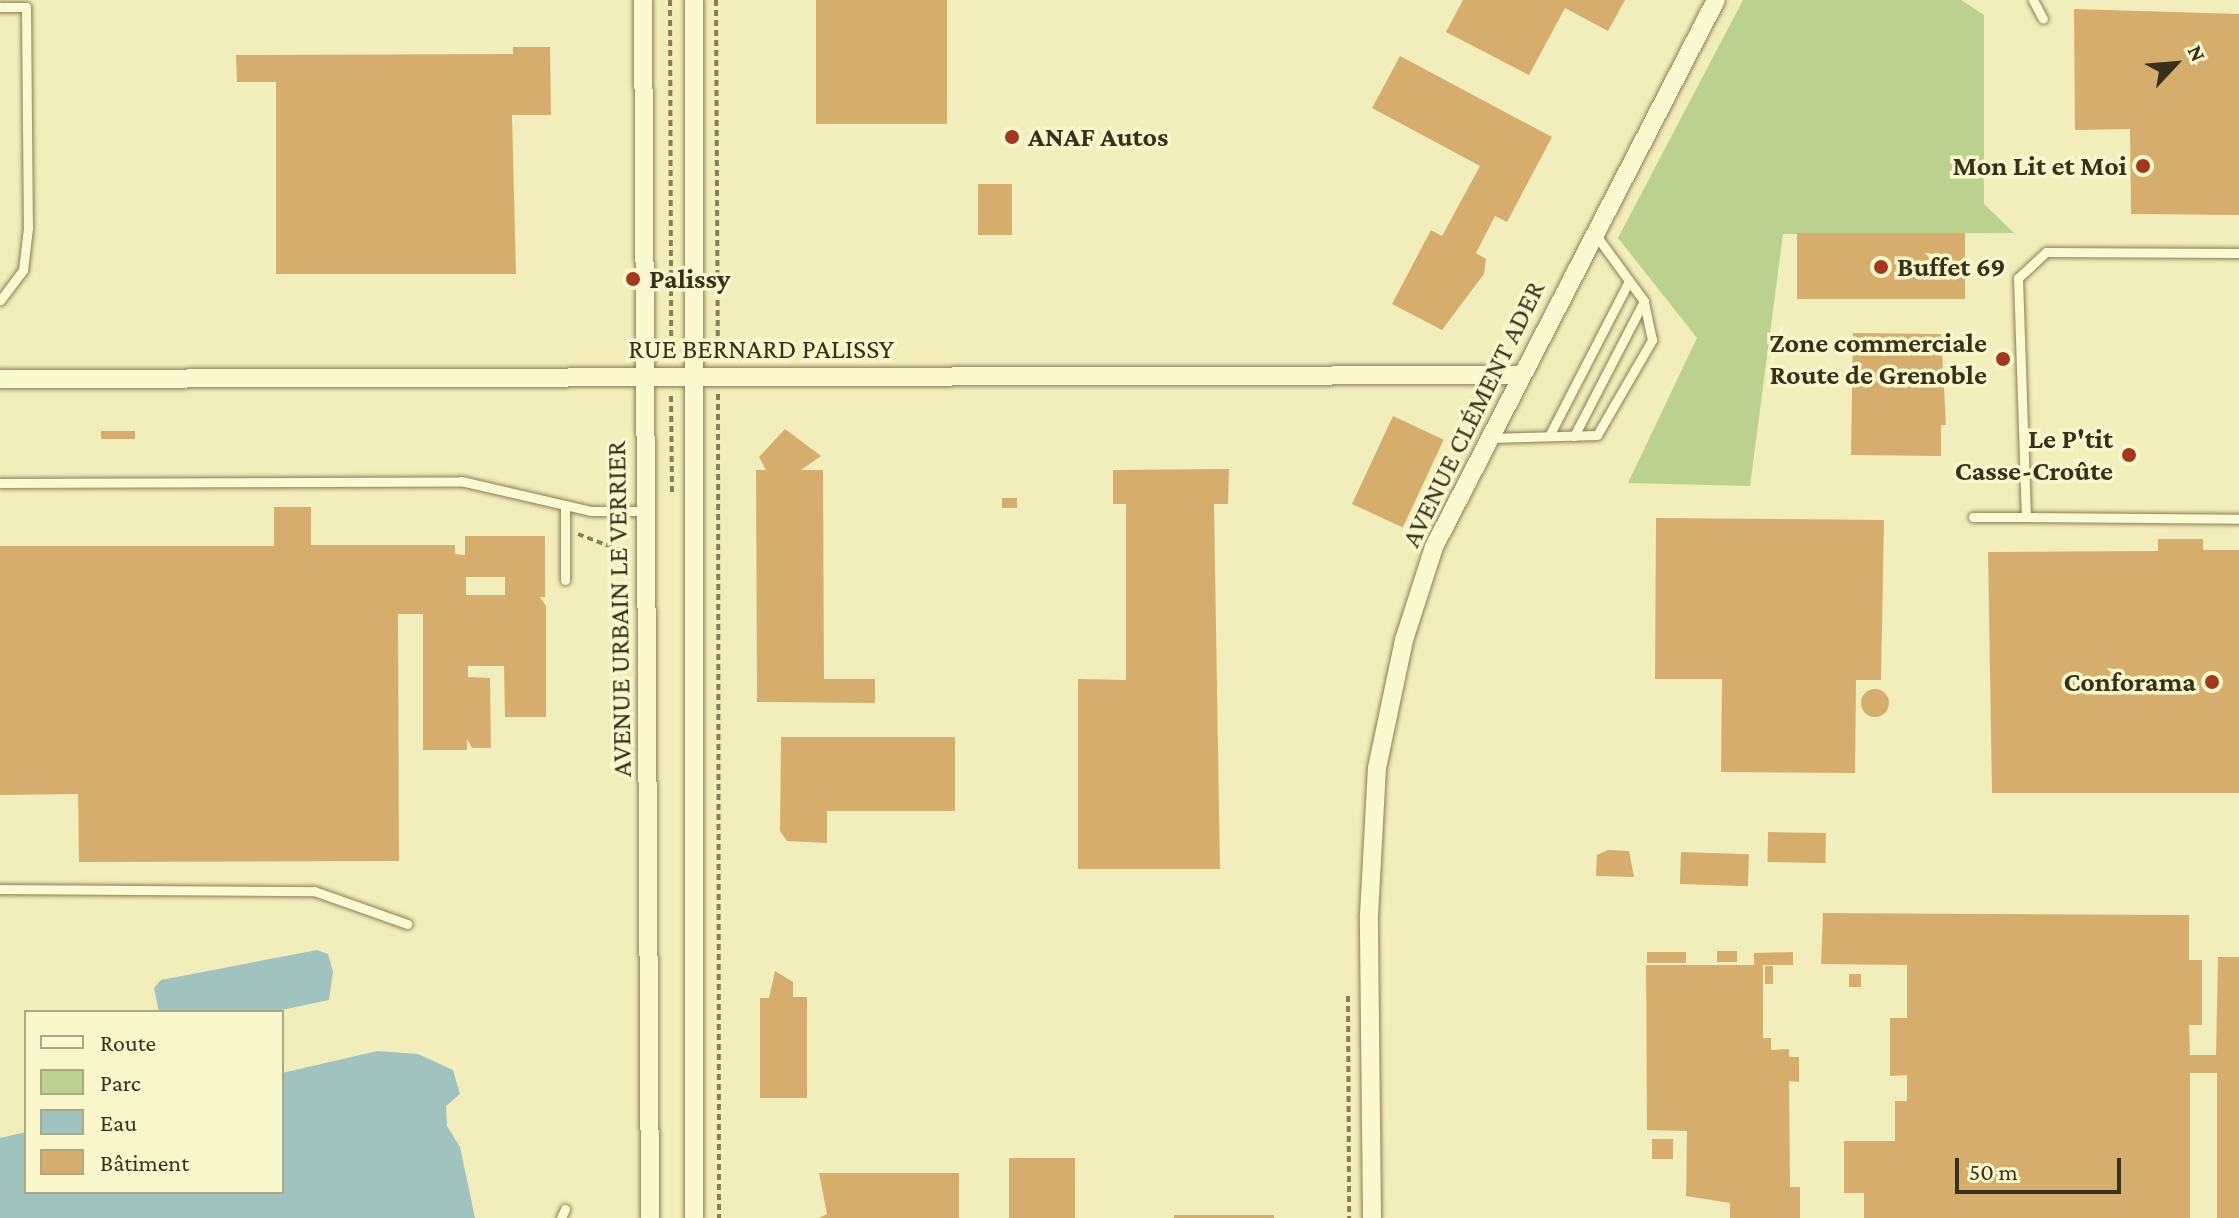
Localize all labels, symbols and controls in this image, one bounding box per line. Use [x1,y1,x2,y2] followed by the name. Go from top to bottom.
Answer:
[2135,24,2215,104] north arrow
[2182,41,2212,65] text: N
[1028,120,1168,154] place label: ANAF Autos
[1003,128,1021,146] marker: ANAF Autos
[1952,149,2127,183] place label: Mon Lit et Moi
[2134,157,2152,175] marker: Mon Lit et Moi
[1897,250,2005,284] place label: Buffet 69
[1872,258,1890,276] marker: Buffet 69
[649,262,730,296] place label: Palissy
[624,270,642,288] marker: Palissy
[1394,275,1552,553] street label: AVENUE CLÉMENT ADER
[1769,326,1987,392] place label: Zone commerciale Route de Grenoble
[628,332,894,366] street label: RUE BERNARD PALISSY
[1994,350,2012,368] marker: Zone commerciale Route de Grenoble
[1955,422,2113,488] place label: Le P'tit Casse-Croûte
[599,441,639,777] street label: AVENUE URBAIN LE VERRIER
[2120,446,2138,464] marker: Le P'tit Casse-Croûte
[2063,665,2196,699] place label: Conforama
[2203,673,2221,691] marker: Conforama
[24,1010,284,1194] legend
[100,1029,156,1056] text: Route
[100,1069,141,1096] text: Parc
[100,1109,137,1136] text: Eau
[1959,1142,2125,1192] scale bar
[100,1149,189,1176] text: Bâtiment
[1969,1158,2018,1185] text: 50 m

